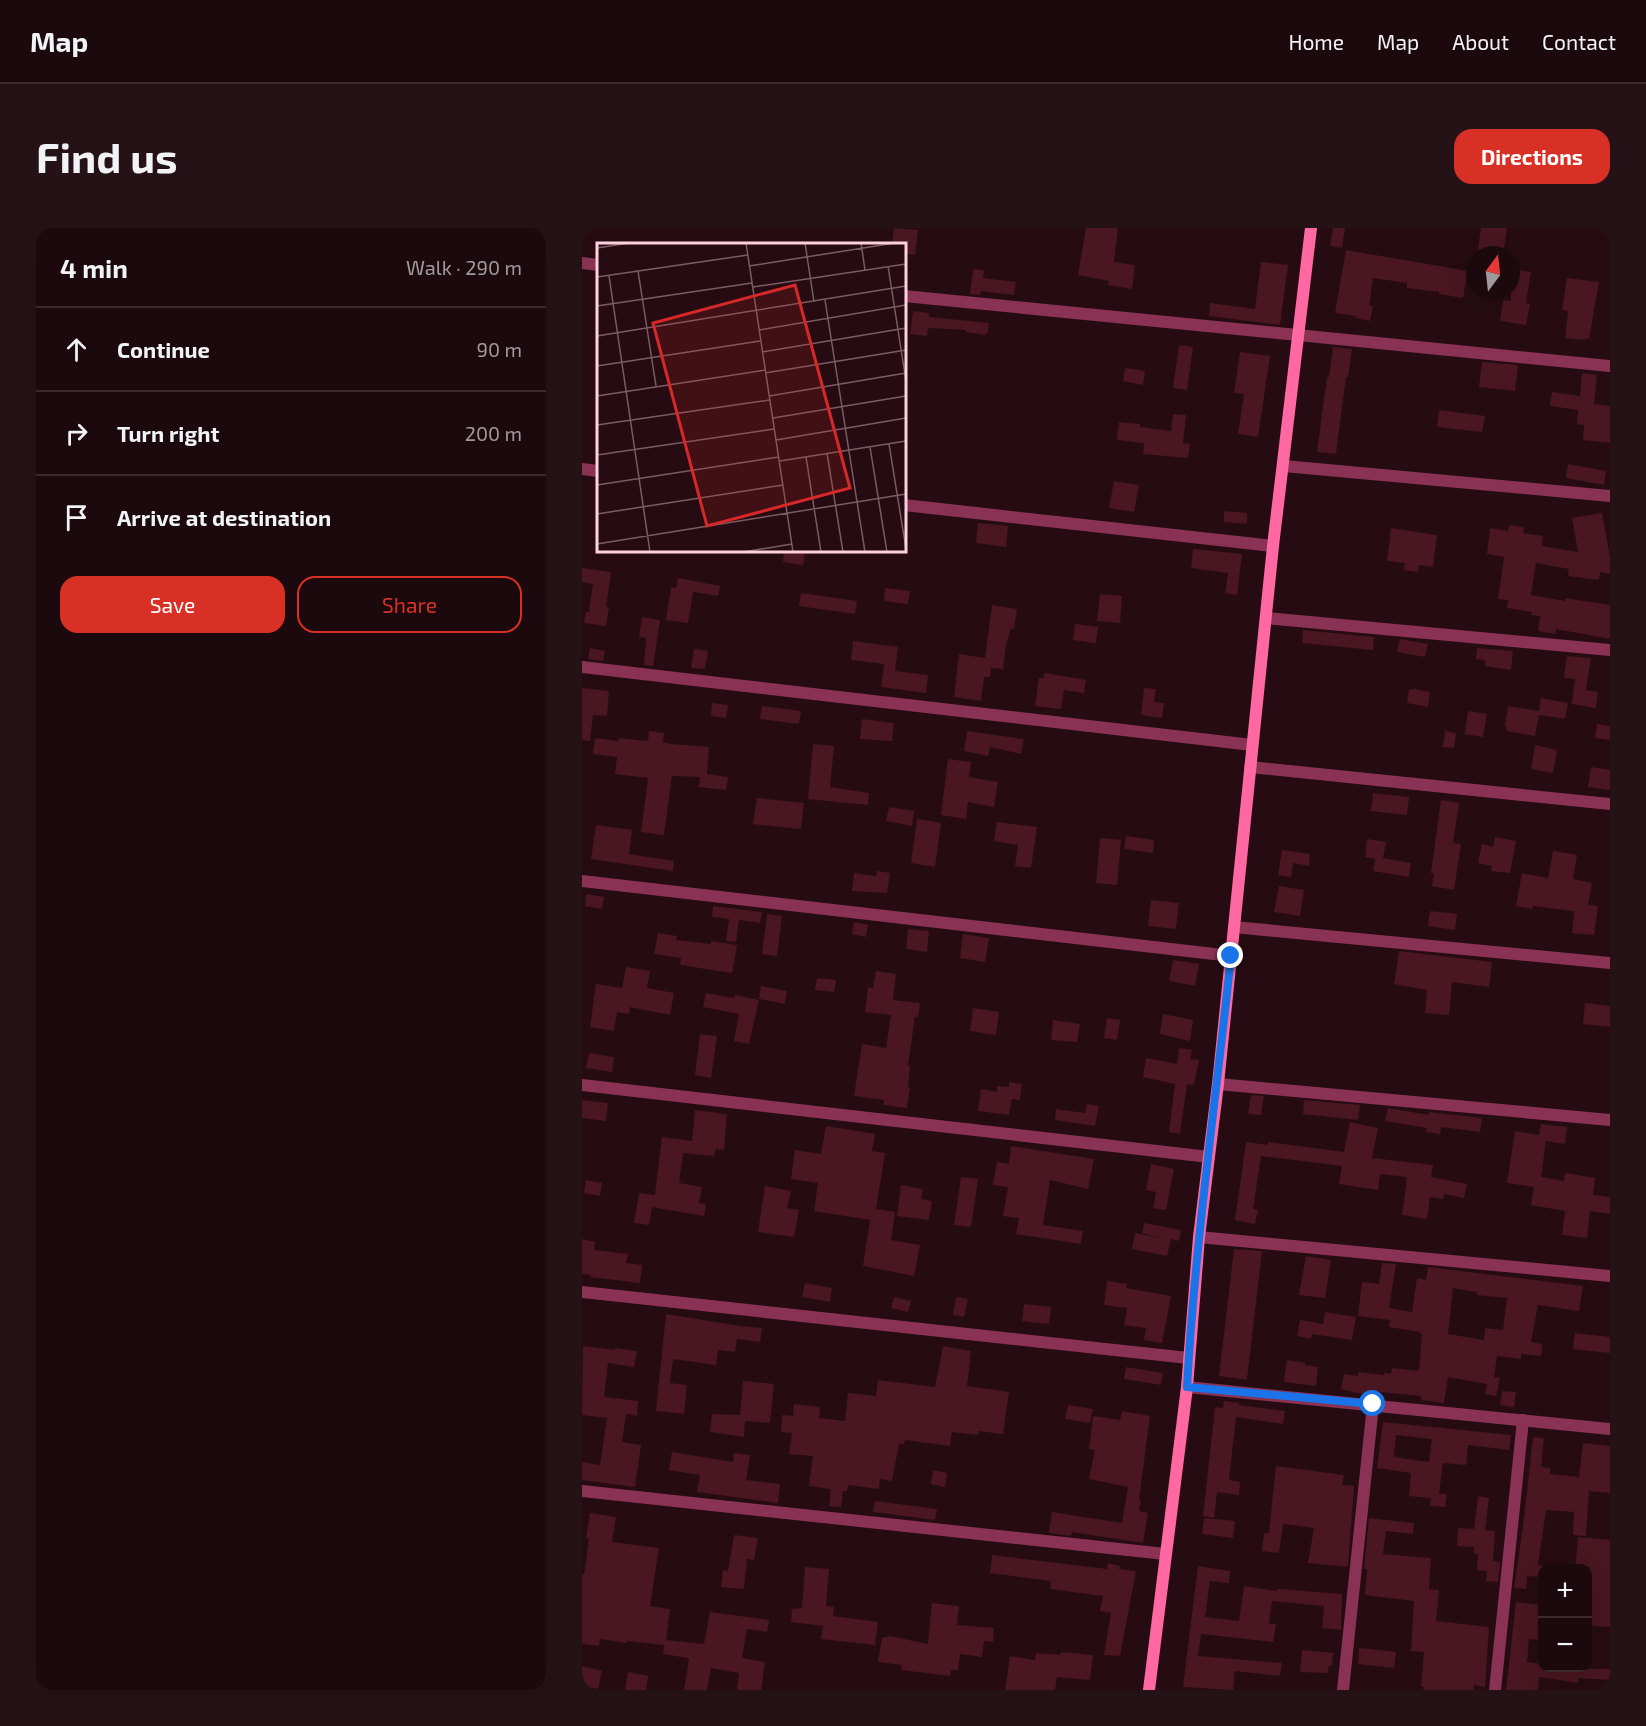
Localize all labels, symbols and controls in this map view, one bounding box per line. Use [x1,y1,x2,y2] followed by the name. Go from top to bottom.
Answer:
[30,24,88,58] text: Map
[1288,29,1344,54] text: Home
[1377,29,1419,54] text: Map
[1452,29,1509,54] text: About
[1542,29,1616,54] text: Contact
[1454,129,1610,184] button: Directions
[36,131,178,181] text: Find us
[597,243,906,552] inset map
[1466,246,1520,300] north arrow
[60,252,128,283] text: 4 min
[406,255,522,279] text: Walk · 290 m
[60,333,93,366] icon: ahead
[117,336,210,362] text: Continue
[477,337,522,361] text: 90 m
[60,417,93,450] icon: right
[117,420,219,446] text: Turn right
[465,421,522,445] text: 200 m
[60,501,93,534] icon: arrive
[117,504,331,530] text: Arrive at destination
[60,576,285,633] button: Save
[297,576,522,633] button: Share
[1217,942,1243,968] route end
[1359,1390,1385,1416] route start
[1538,1564,1592,1672] map controls
[1538,1564,1592,1618] button: +
[1538,1618,1592,1672] button: −

